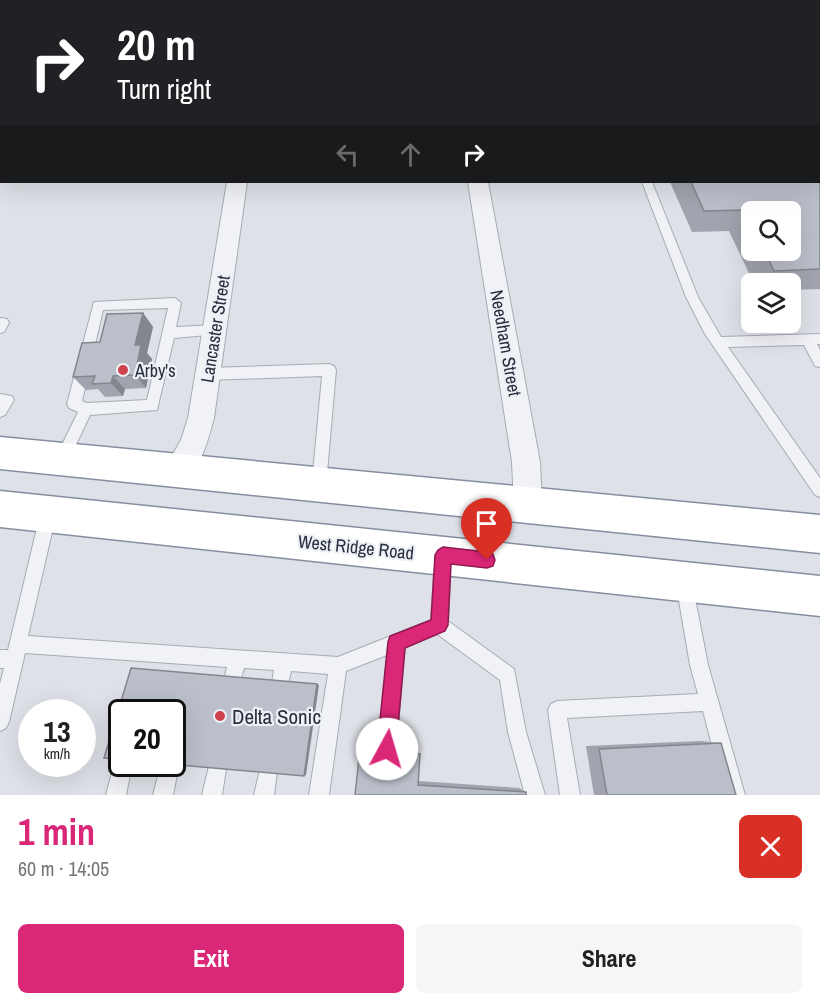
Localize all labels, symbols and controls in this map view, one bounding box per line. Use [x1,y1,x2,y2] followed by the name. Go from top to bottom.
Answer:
[117,17,196,73] text: 20 m
[18,24,96,102] icon: right
[117,71,211,107] text: Turn right
[331,138,364,171] icon: left
[394,138,427,171] icon: ahead
[457,138,490,171] icon: right
[741,201,801,333] map controls
[741,201,801,261] button: search
[741,273,801,333] button: layers
[194,274,236,384] street label: Lancaster Street
[484,288,528,398] street label: Needham Street
[134,358,176,383] place label: Arby's
[116,363,130,377] marker: Arby's
[461,498,512,560] pin
[470,507,503,540] icon: arrive
[297,528,415,566] street label: West Ridge Road
[108,699,186,777] speed limit sign: 20
[232,702,321,731] place label: Delta Sonic
[213,709,227,723] marker: Delta Sonic
[43,711,71,751] text: 13
[355,717,419,781] position arrow
[44,743,70,764] text: km/h
[18,808,95,856] text: 1 min
[739,815,802,878] button: close
[18,855,109,882] text: 60 m · 14:05
[18,924,404,993] button: Exit
[416,924,802,993] button: Share

